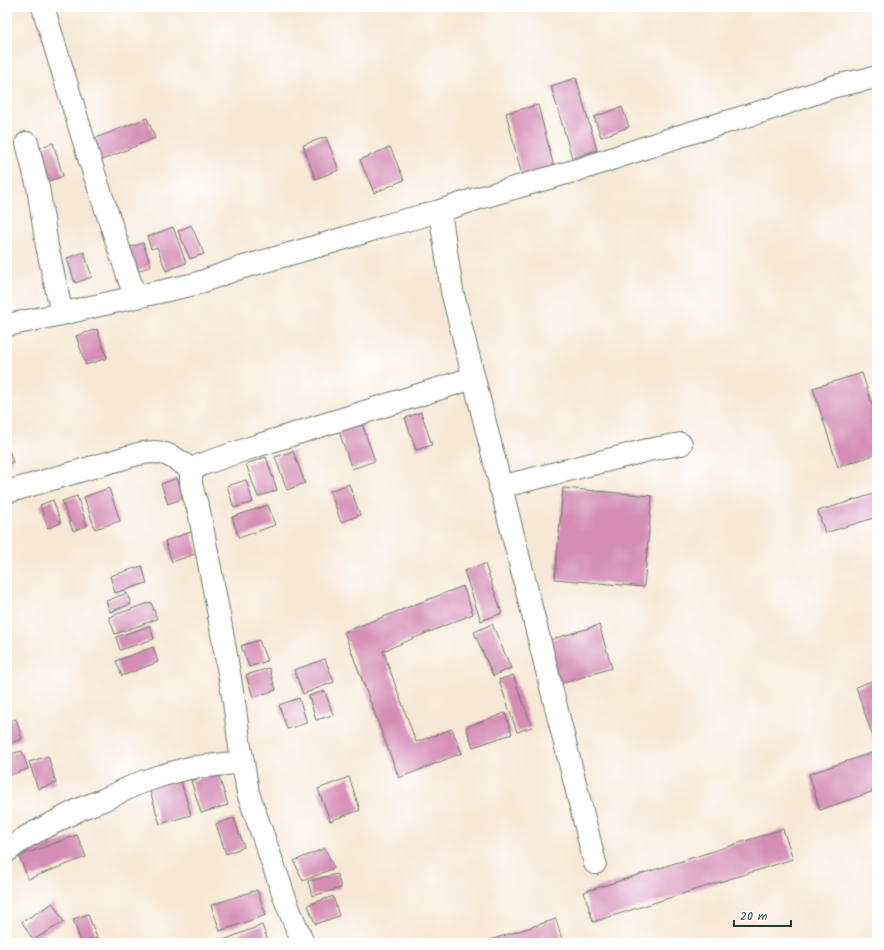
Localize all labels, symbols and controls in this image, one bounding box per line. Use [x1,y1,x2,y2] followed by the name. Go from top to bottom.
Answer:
[734,902,791,928] scale bar
[740,907,768,926] text: 20 m

